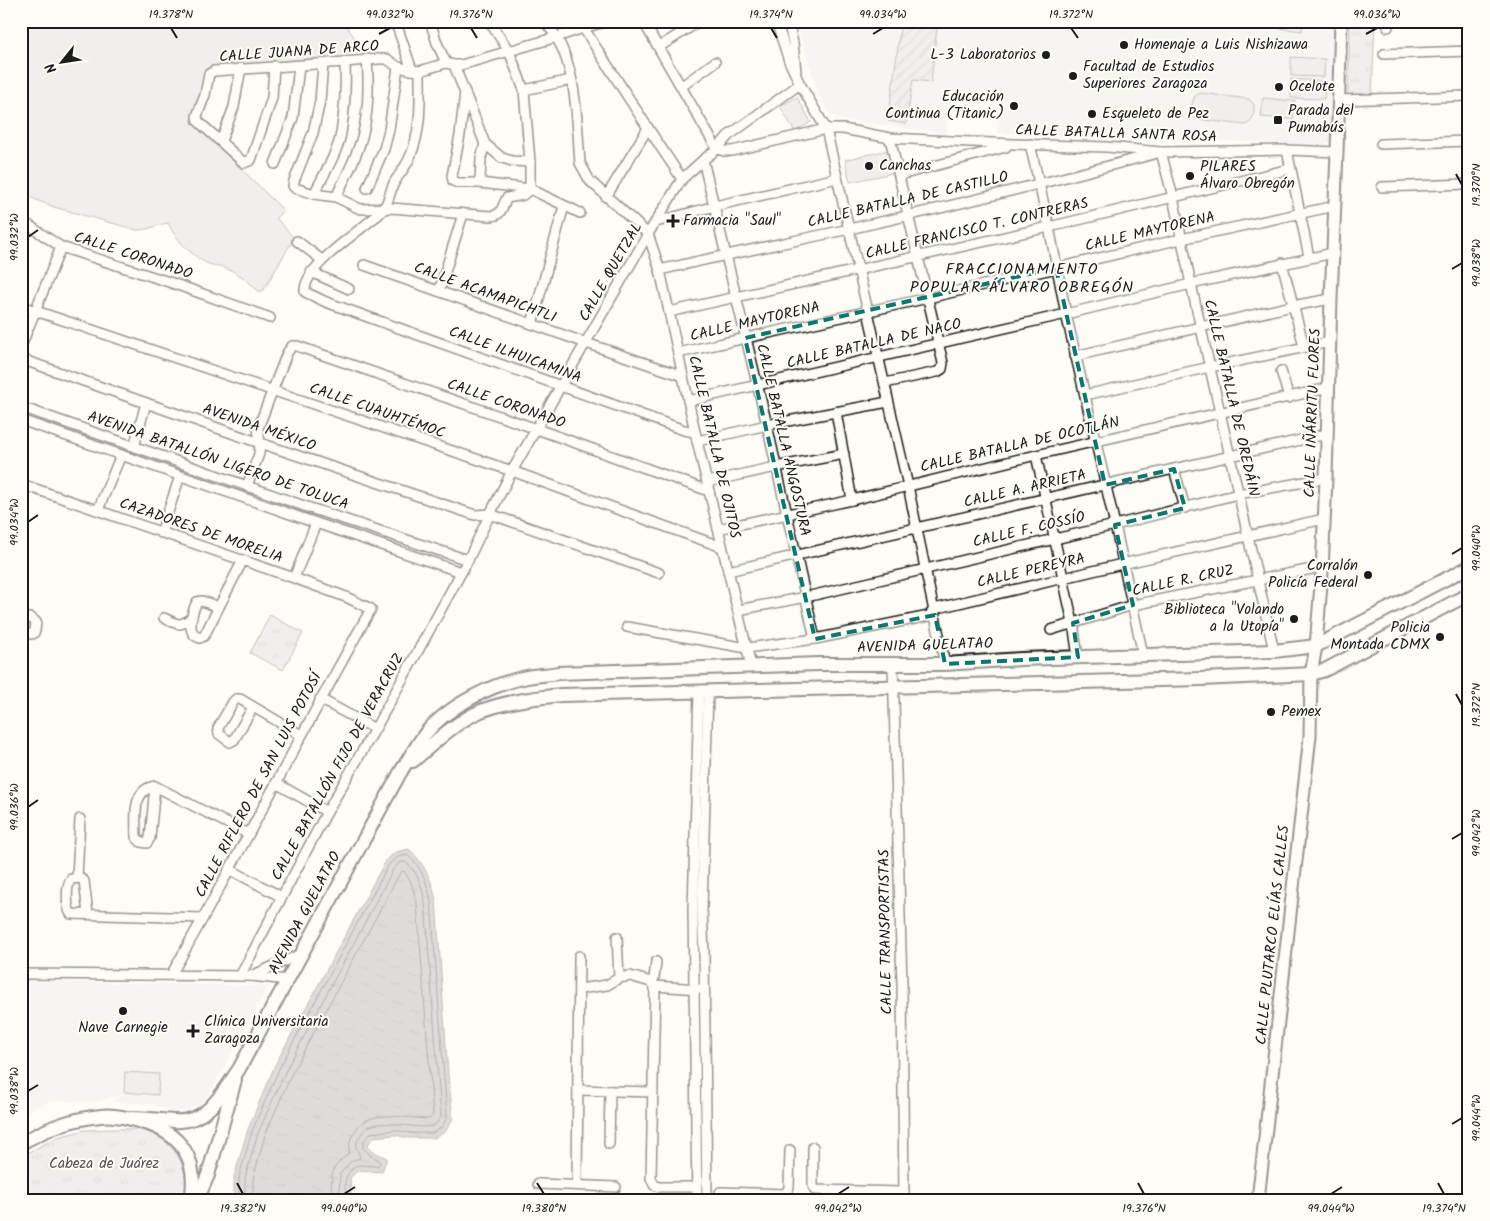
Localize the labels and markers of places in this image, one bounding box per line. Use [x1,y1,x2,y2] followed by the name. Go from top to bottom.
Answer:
[1134,33,1308,57] place label: Homenaje a Luis Nishizawa
[1118,39,1130,51] marker: Homenaje a Luis Nishizawa
[930,43,1037,67] place label: L-3 Laboratorios
[1040,49,1052,61] marker: L-3 Laboratorios
[1083,55,1215,96] place label: Facultad de Estudios Superiores Zaragoza
[1067,70,1079,82] marker: Facultad de Estudios Superiores Zaragoza
[1289,75,1335,99] place label: Ocelote
[1273,81,1285,93] marker: Ocelote
[885,85,1004,126] place label: Educación Continua (Titanic)
[1288,99,1354,140] place label: Parada del Pumabús
[1008,100,1020,112] marker: Educación Continua (Titanic)
[1102,102,1209,126] place label: Esqueleto de Pez
[1086,108,1098,120] marker: Esqueleto de Pez
[1272,114,1284,126] marker: Parada del Pumabús
[879,154,932,178] place label: Canchas
[1200,155,1295,196] place label: PILARES Álvaro Obregón
[863,160,875,172] marker: Canchas
[1184,170,1196,182] marker: PILARES Álvaro Obregón
[683,209,781,233] place label: Farmacia "Saul"
[667,215,679,227] marker: Farmacia "Saul"
[1268,554,1358,595] place label: Corralón Policía Federal
[1362,569,1374,581] marker: Corralón Policía Federal
[1164,598,1284,639] place label: Biblioteca "Volando a la Utopía"
[1288,613,1300,625] marker: Biblioteca "Volando a la Utopía"
[1330,616,1431,657] place label: Policia Montada CDMX
[1434,631,1446,643] marker: Policia Montada CDMX
[1281,700,1322,724] place label: Pemex
[1265,706,1277,718] marker: Pemex
[117,1005,129,1017] marker: Nave Carnegie
[204,1010,328,1051] place label: Clínica Universitaria Zaragoza
[78,1016,168,1040] place label: Nave Carnegie
[186,1024,200,1038] marker: Clínica Universitaria Zaragoza

